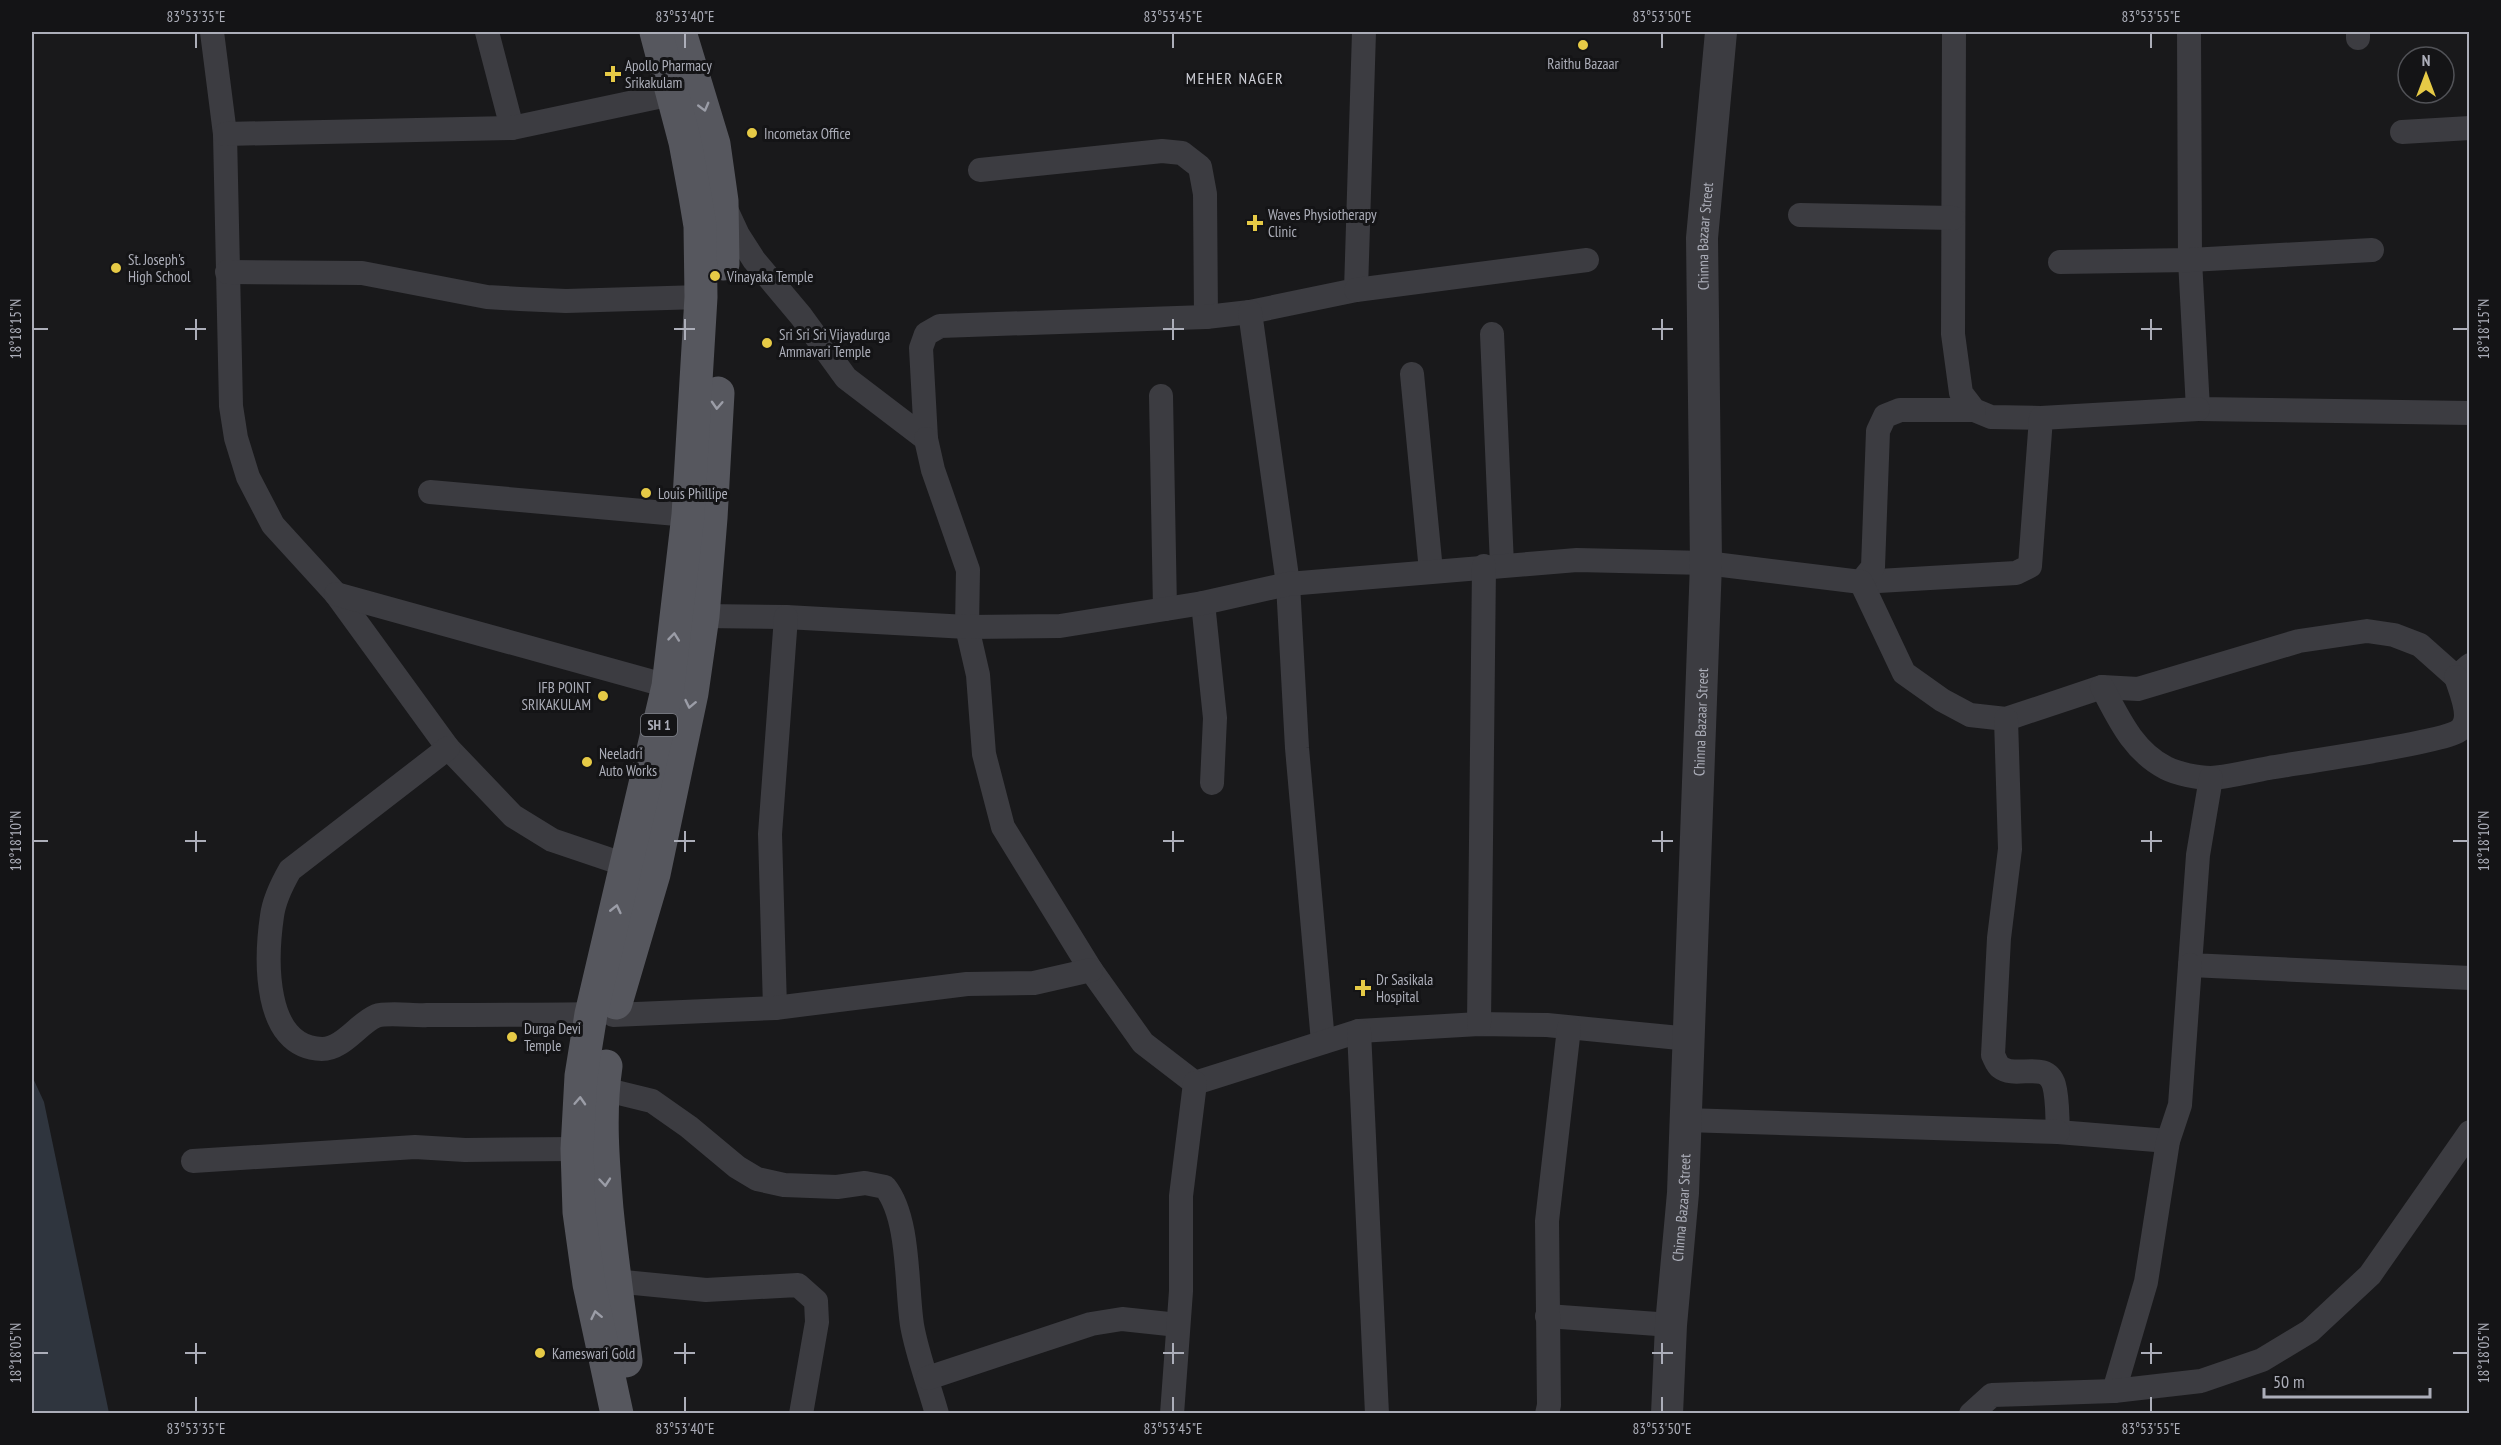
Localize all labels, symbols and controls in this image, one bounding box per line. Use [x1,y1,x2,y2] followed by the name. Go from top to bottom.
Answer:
[166,7,226,26] text: 83°53'35"E
[655,7,715,26] text: 83°53'40"E
[1143,7,1203,26] text: 83°53'45"E
[1632,7,1692,26] text: 83°53'50"E
[2121,7,2181,26] text: 83°53'55"E
[1576,38,1590,52] marker: Raithu Bazaar
[2396,45,2456,105] north arrow
[2422,50,2430,70] text: N
[1547,54,1620,73] place label: Raithu Bazaar
[625,56,712,92] place label: Apollo Pharmacy Srikakulam
[606,67,620,81] marker: Apollo Pharmacy Srikakulam
[1186,68,1284,88] district label: MEHER NAGER
[697,101,709,112] one-way arrow
[764,124,851,143] place label: Incometax Office
[745,126,759,140] marker: Incometax Office
[1692,181,1717,290] street label: Chinna Bazaar Street
[1268,205,1377,241] place label: Waves Physiotherapy Clinic
[1246,214,1264,232] marker: Waves Physiotherapy Clinic
[128,250,191,286] place label: St. Joseph's High School
[109,261,123,275] marker: St. Joseph's High School
[726,267,813,286] place label: Vinayaka Temple
[708,269,722,283] marker: Vinayaka Temple
[6,299,25,359] text: 18°18'15"N
[2474,299,2493,359] text: 18°18'15"N
[779,325,890,361] place label: Sri Sri Sri Vijayadurga Ammavari Temple
[760,336,774,350] marker: Sri Sri Sri Vijayadurga Ammavari Temple
[711,401,724,410] one-way arrow
[658,484,728,503] place label: Louis Phillipe
[639,486,653,500] marker: Louis Phillipe
[667,632,680,641] one-way arrow
[1689,668,1712,776] street label: Chinna Bazaar Street
[522,678,591,714] place label: IFB POINT SRIKAKULAM
[596,689,610,703] marker: IFB POINT SRIKAKULAM
[684,698,697,708] one-way arrow
[641,714,677,736] road number: SH 1
[599,744,657,780] place label: Neeladri Auto Works
[580,755,594,769] marker: Neeladri Auto Works
[6,811,25,871] text: 18°18'10"N
[2474,811,2493,871] text: 18°18'10"N
[609,905,622,915] one-way arrow
[1376,970,1433,1006] place label: Dr Sasikala Hospital
[1354,979,1372,997] marker: Dr Sasikala Hospital
[524,1019,581,1055] place label: Durga Devi Temple
[505,1030,519,1044] marker: Durga Devi Temple
[573,1096,586,1105] one-way arrow
[1667,1153,1694,1262] street label: Chinna Bazaar Street
[598,1178,611,1187] one-way arrow
[590,1311,603,1321] one-way arrow
[6,1323,25,1383] text: 18°18'05"N
[2474,1323,2493,1383] text: 18°18'05"N
[552,1344,635,1363] place label: Kameswari Gold
[533,1346,547,1360] marker: Kameswari Gold
[2264,1361,2430,1399] scale bar
[2273,1370,2305,1393] text: 50 m
[166,1419,226,1438] text: 83°53'35"E
[655,1419,715,1438] text: 83°53'40"E
[1143,1419,1203,1438] text: 83°53'45"E
[1632,1419,1692,1438] text: 83°53'50"E
[2121,1419,2181,1438] text: 83°53'55"E

